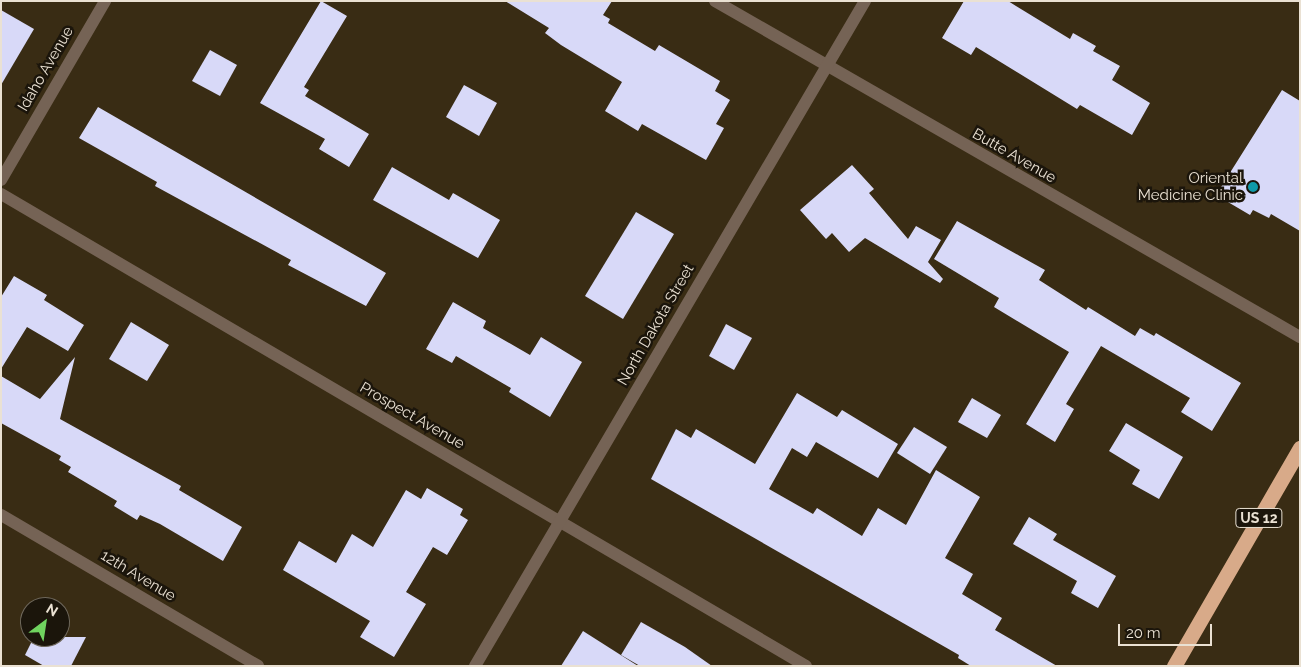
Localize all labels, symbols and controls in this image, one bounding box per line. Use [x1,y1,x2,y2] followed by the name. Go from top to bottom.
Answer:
[14,23,78,115] street label: Idaho Avenue
[969,125,1059,187] street label: Butte Avenue
[1138,169,1243,204] place label: Oriental Medicine Clinic
[1247,181,1259,193] marker: Oriental Medicine Clinic
[614,261,698,389] street label: North Dakota Street
[356,379,468,453] street label: Prospect Avenue
[1235,506,1283,530] road number: US 12
[97,547,179,605] street label: 12th Avenue
[20,597,70,647] north arrow
[44,600,61,620] text: N
[1121,614,1215,646] scale bar
[1126,624,1161,642] text: 20 m

